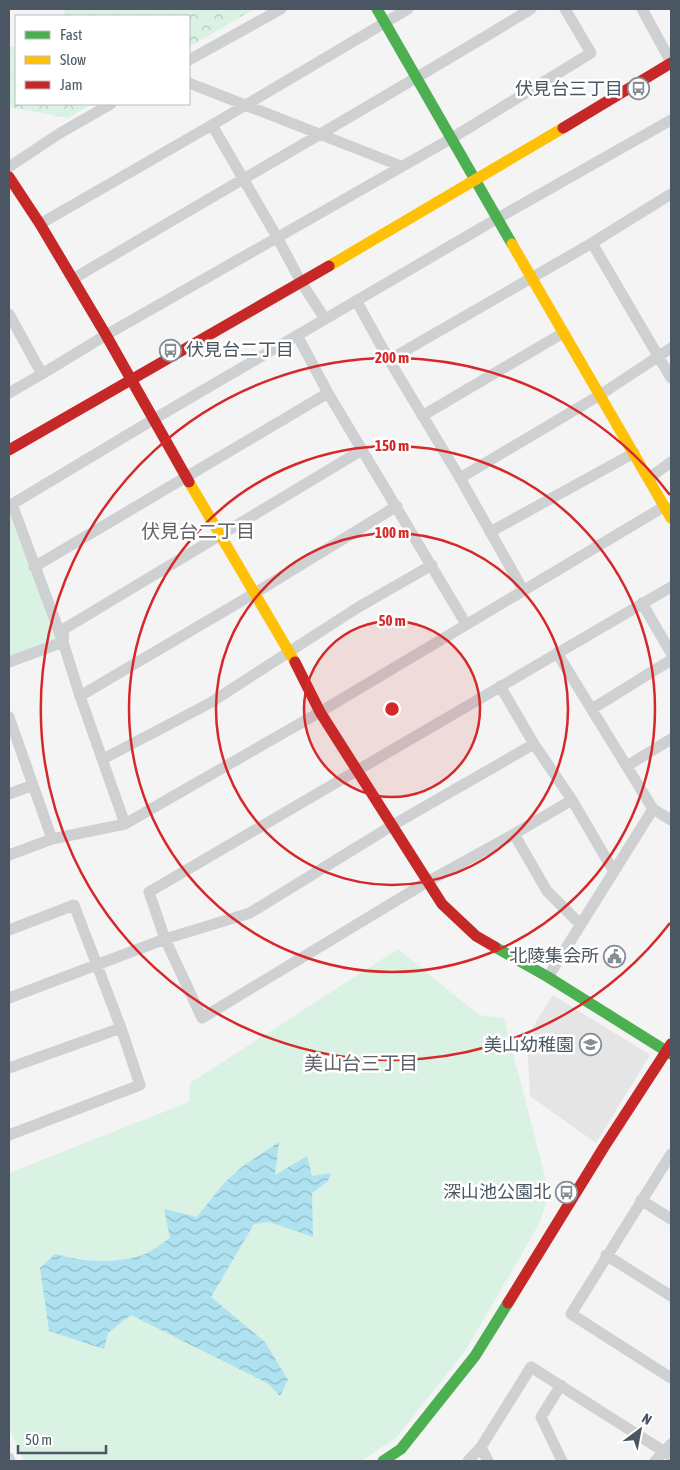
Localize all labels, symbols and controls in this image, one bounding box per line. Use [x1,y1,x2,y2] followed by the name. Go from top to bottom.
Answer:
[15,15,190,105] legend
[60,26,82,43] text: Fast
[60,51,86,68] text: Slow
[60,76,83,93] text: Jam
[627,77,651,101] bus stop icon: 伏見台三丁目
[515,78,623,99] place label: 伏見台三丁目
[158,338,182,362] bus stop icon: 伏見台二丁目
[186,339,294,360] place label: 伏見台二丁目
[375,349,409,366] text: 200 m
[375,437,409,454] text: 150 m
[141,520,255,542] district label: 伏見台二丁目
[375,524,409,541] text: 100 m
[379,612,406,629] text: 50 m
[383,700,401,718] centre of rings
[603,944,627,968] public building icon: 北陵集会所
[509,945,599,966] place label: 北陵集会所
[578,1033,602,1057] school or university icon: 美山幼稚園
[484,1034,574,1055] place label: 美山幼稚園
[304,1052,418,1074] district label: 美山台三丁目
[555,1180,579,1204] bus stop icon: 深山池公園北
[443,1181,551,1202] place label: 深山池公園北
[615,1405,665,1455] north arrow
[639,1410,655,1428] text: N
[18,1422,105,1454] scale bar
[25,1431,52,1448] text: 50 m

